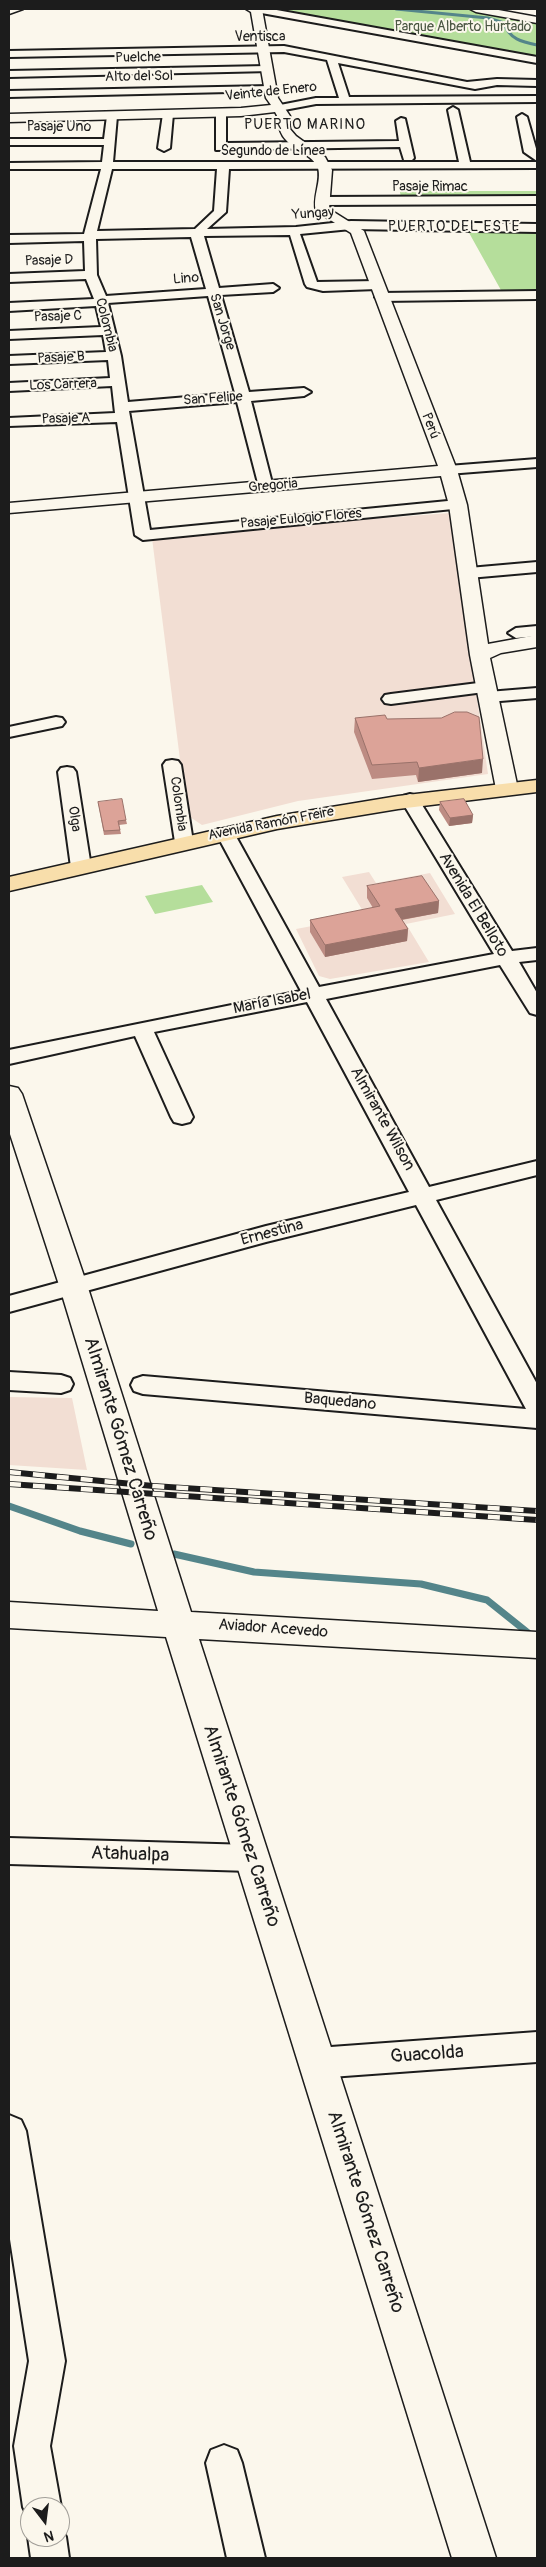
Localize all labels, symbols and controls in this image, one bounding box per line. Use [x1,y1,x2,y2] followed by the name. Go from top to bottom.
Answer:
[395,19,531,35] park label: Parque Alberto Hurtado
[235,29,285,45] street label: Ventisca
[115,49,161,67] street label: Puelche
[105,68,173,86] street label: Alto del Sol
[224,79,318,105] street label: Veinte de Enero
[242,116,368,134] district label: PUERTO MARINO
[27,119,91,135] street label: Pasaje Uno
[221,143,325,159] street label: Segundo de Línea
[392,179,468,195] street label: Pasaje Rimac
[291,204,335,224] street label: Yungay
[386,218,522,236] district label: PUERTO DEL ESTE
[25,252,73,270] street label: Pasaje D
[172,270,200,288] street label: Lino
[205,292,239,352] street label: San Jorge
[91,296,121,354] street label: Colombia
[34,308,82,326] street label: Pasaje C
[37,348,85,368] street label: Pasaje B
[29,375,97,395] street label: Los Carrera
[183,389,243,409] street label: San Felipe
[41,410,91,428] street label: Pasaje A
[417,410,443,442] street label: Perú
[248,475,298,497] street label: Gregoria
[239,505,363,533] street label: Pasaje Eulogio Flores
[166,776,190,832] street label: Colombia
[207,804,335,844] street label: Avenida Ramón Freire
[64,805,84,833] street label: Olga
[434,849,512,961] street label: Avenida El Belloto
[232,985,312,1019] street label: María Isabel
[346,1064,418,1174] street label: Almirante Wilson
[239,1215,305,1251] street label: Ernestina
[78,1335,162,1543] street label: Almirante Gómez Carreño
[303,1389,377,1415] street label: Baquedano
[218,1616,328,1642] street label: Aviador Acevedo
[197,1722,285,1930] street label: Almirante Gómez Carreño
[90,1842,170,1868] street label: Atahualpa
[390,2041,464,2069] street label: Guacolda
[321,2108,409,2316] street label: Almirante Gómez Carreño
[20,2497,70,2547] north arrow
[42,2527,56,2545] text: N

